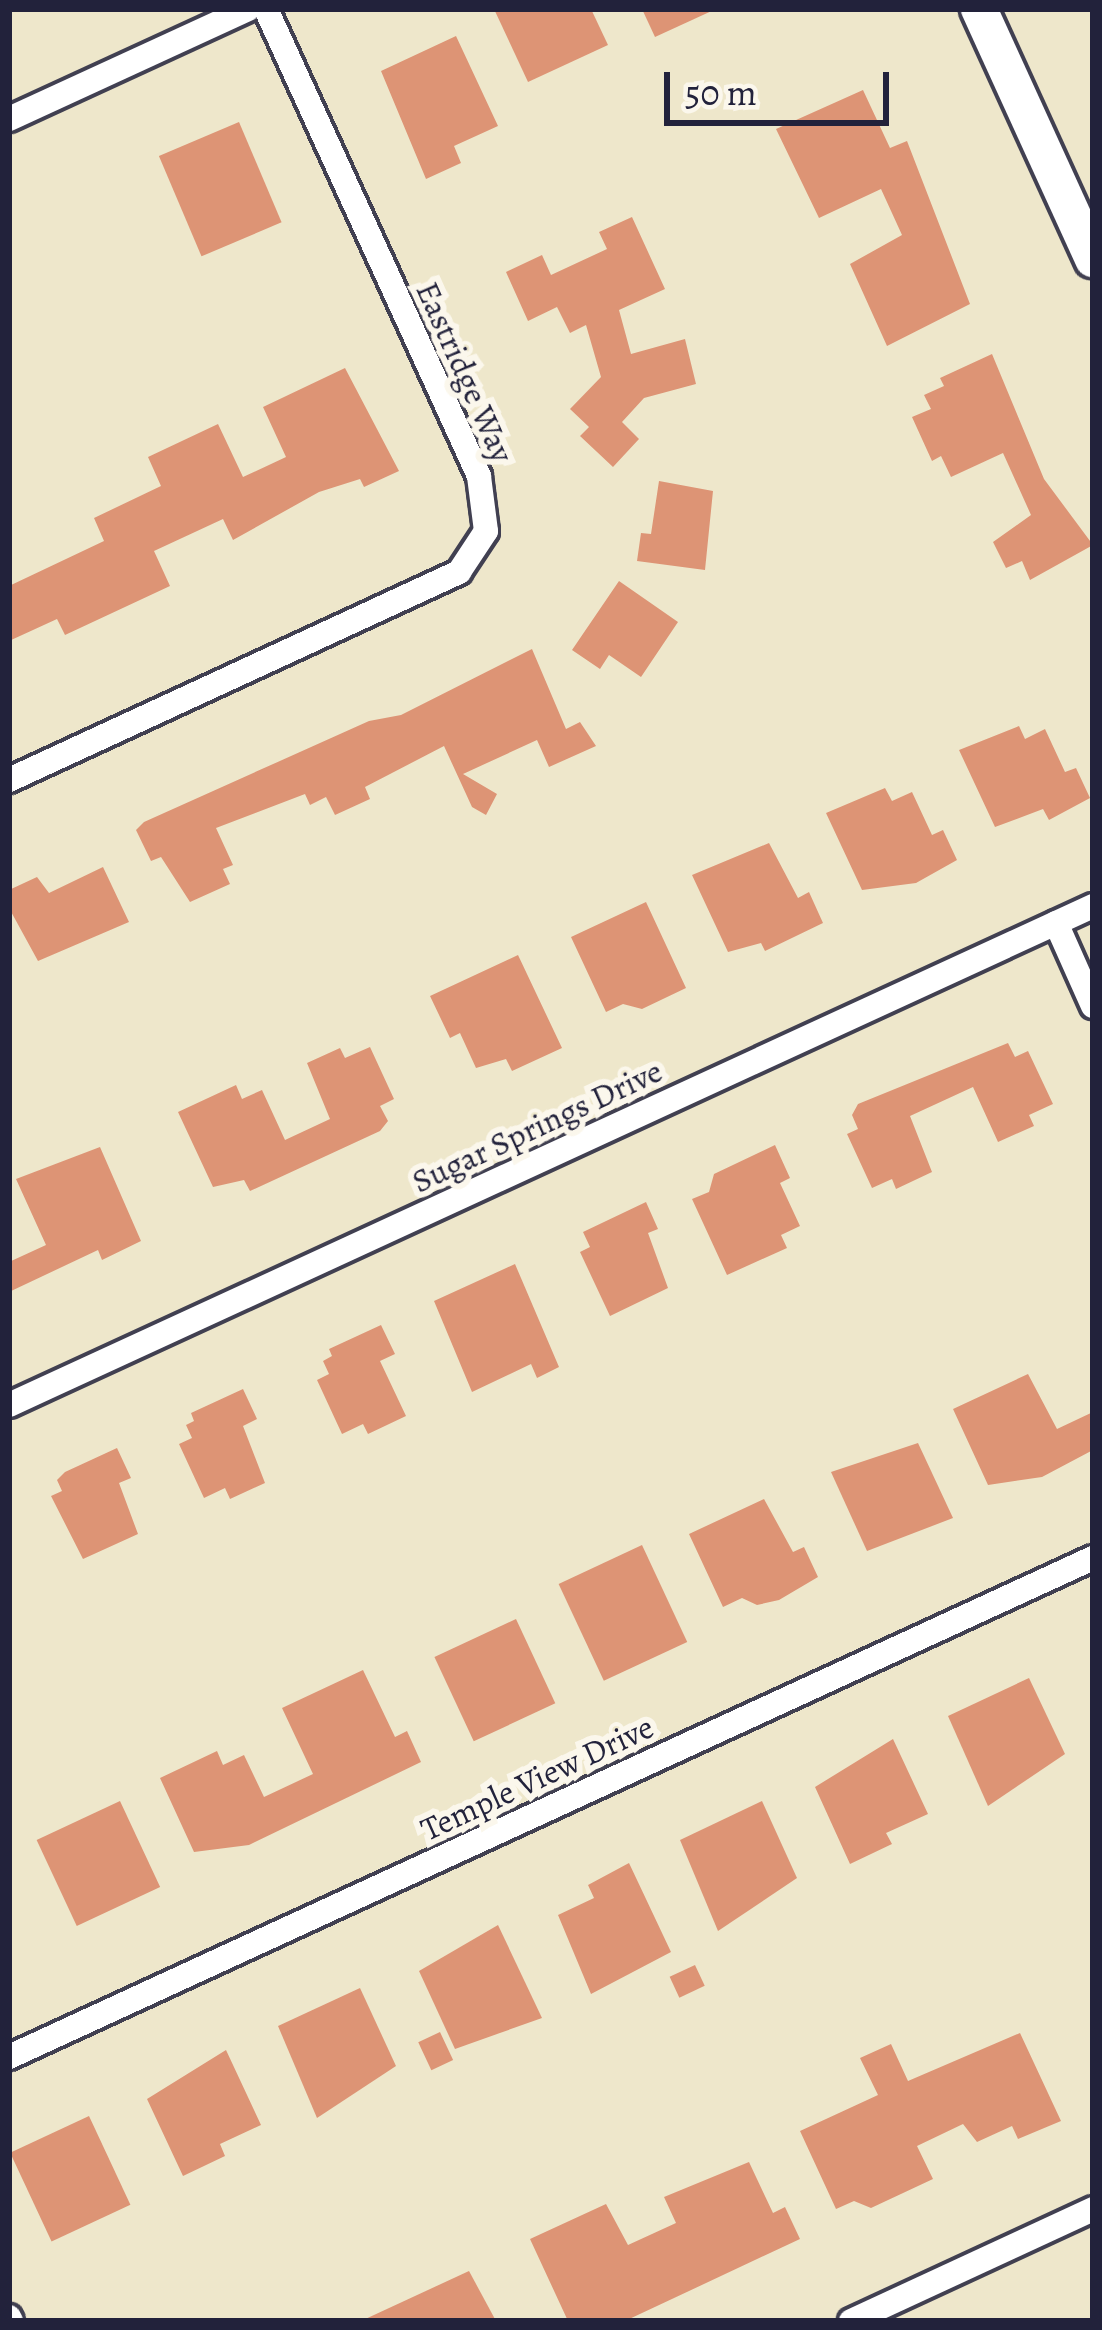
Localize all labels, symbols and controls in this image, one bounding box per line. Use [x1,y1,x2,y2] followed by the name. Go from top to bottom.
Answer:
[670,48,895,122] scale bar
[685,68,757,117] text: 50 m
[408,276,522,468] street label: Eastridge Way
[406,1051,668,1201] street label: Sugar Springs Drive
[415,1707,659,1849] street label: Temple View Drive

